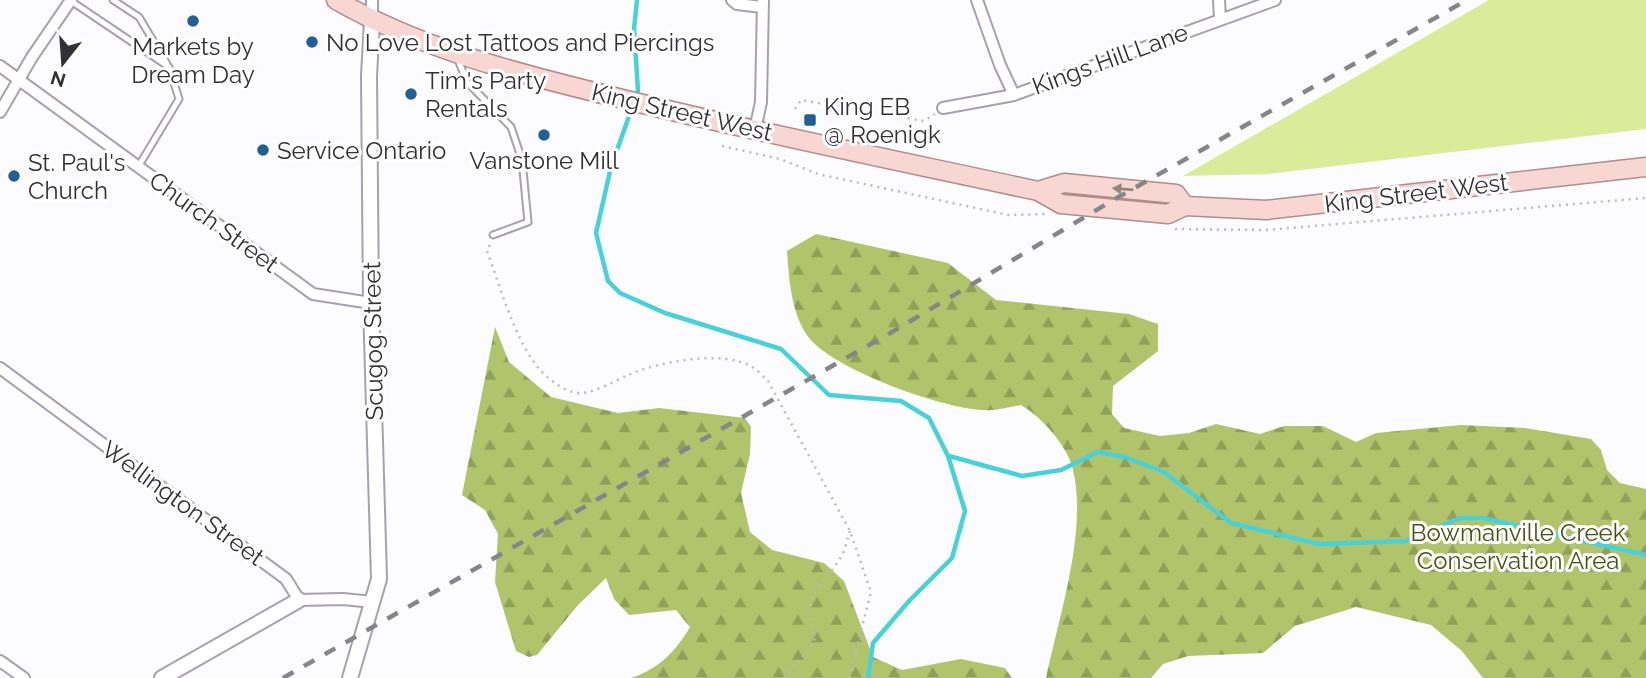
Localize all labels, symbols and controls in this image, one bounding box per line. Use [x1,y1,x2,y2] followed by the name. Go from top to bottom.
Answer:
[185,13,201,29] marker: Markets by Dream Day
[1028,17,1192,101] street label: Kings Hill Lane
[28,28,98,98] north arrow
[326,28,714,57] place label: No Love Lost Tattoos and Piercings
[131,32,255,89] place label: Markets by Dream Day
[304,34,320,50] marker: No Love Lost Tattoos and Piercings
[425,66,546,123] place label: Tim's Party Rentals
[48,67,68,92] text: N
[589,77,775,147] street label: King Street West
[403,86,419,102] marker: Tim's Party Rentals
[824,92,941,149] place label: King EB @ Roenigk
[802,112,818,128] marker: King EB @ Roenigk
[536,127,552,143] marker: Vanstone Mill
[277,136,446,165] place label: Service Ontario
[255,142,271,158] marker: Service Ontario
[469,146,619,175] place label: Vanstone Mill
[28,148,125,205] place label: St. Paul's Church
[144,165,284,279] street label: Church Street
[1323,167,1509,219] street label: King Street West
[6,168,22,184] marker: St. Paul's Church
[1112,183,1134,194] one-way arrow
[357,261,389,421] street label: Scugog Street
[96,434,270,572] street label: Wellington Street
[1411,518,1626,575] park label: Bowmanville Creek Conservation Area

